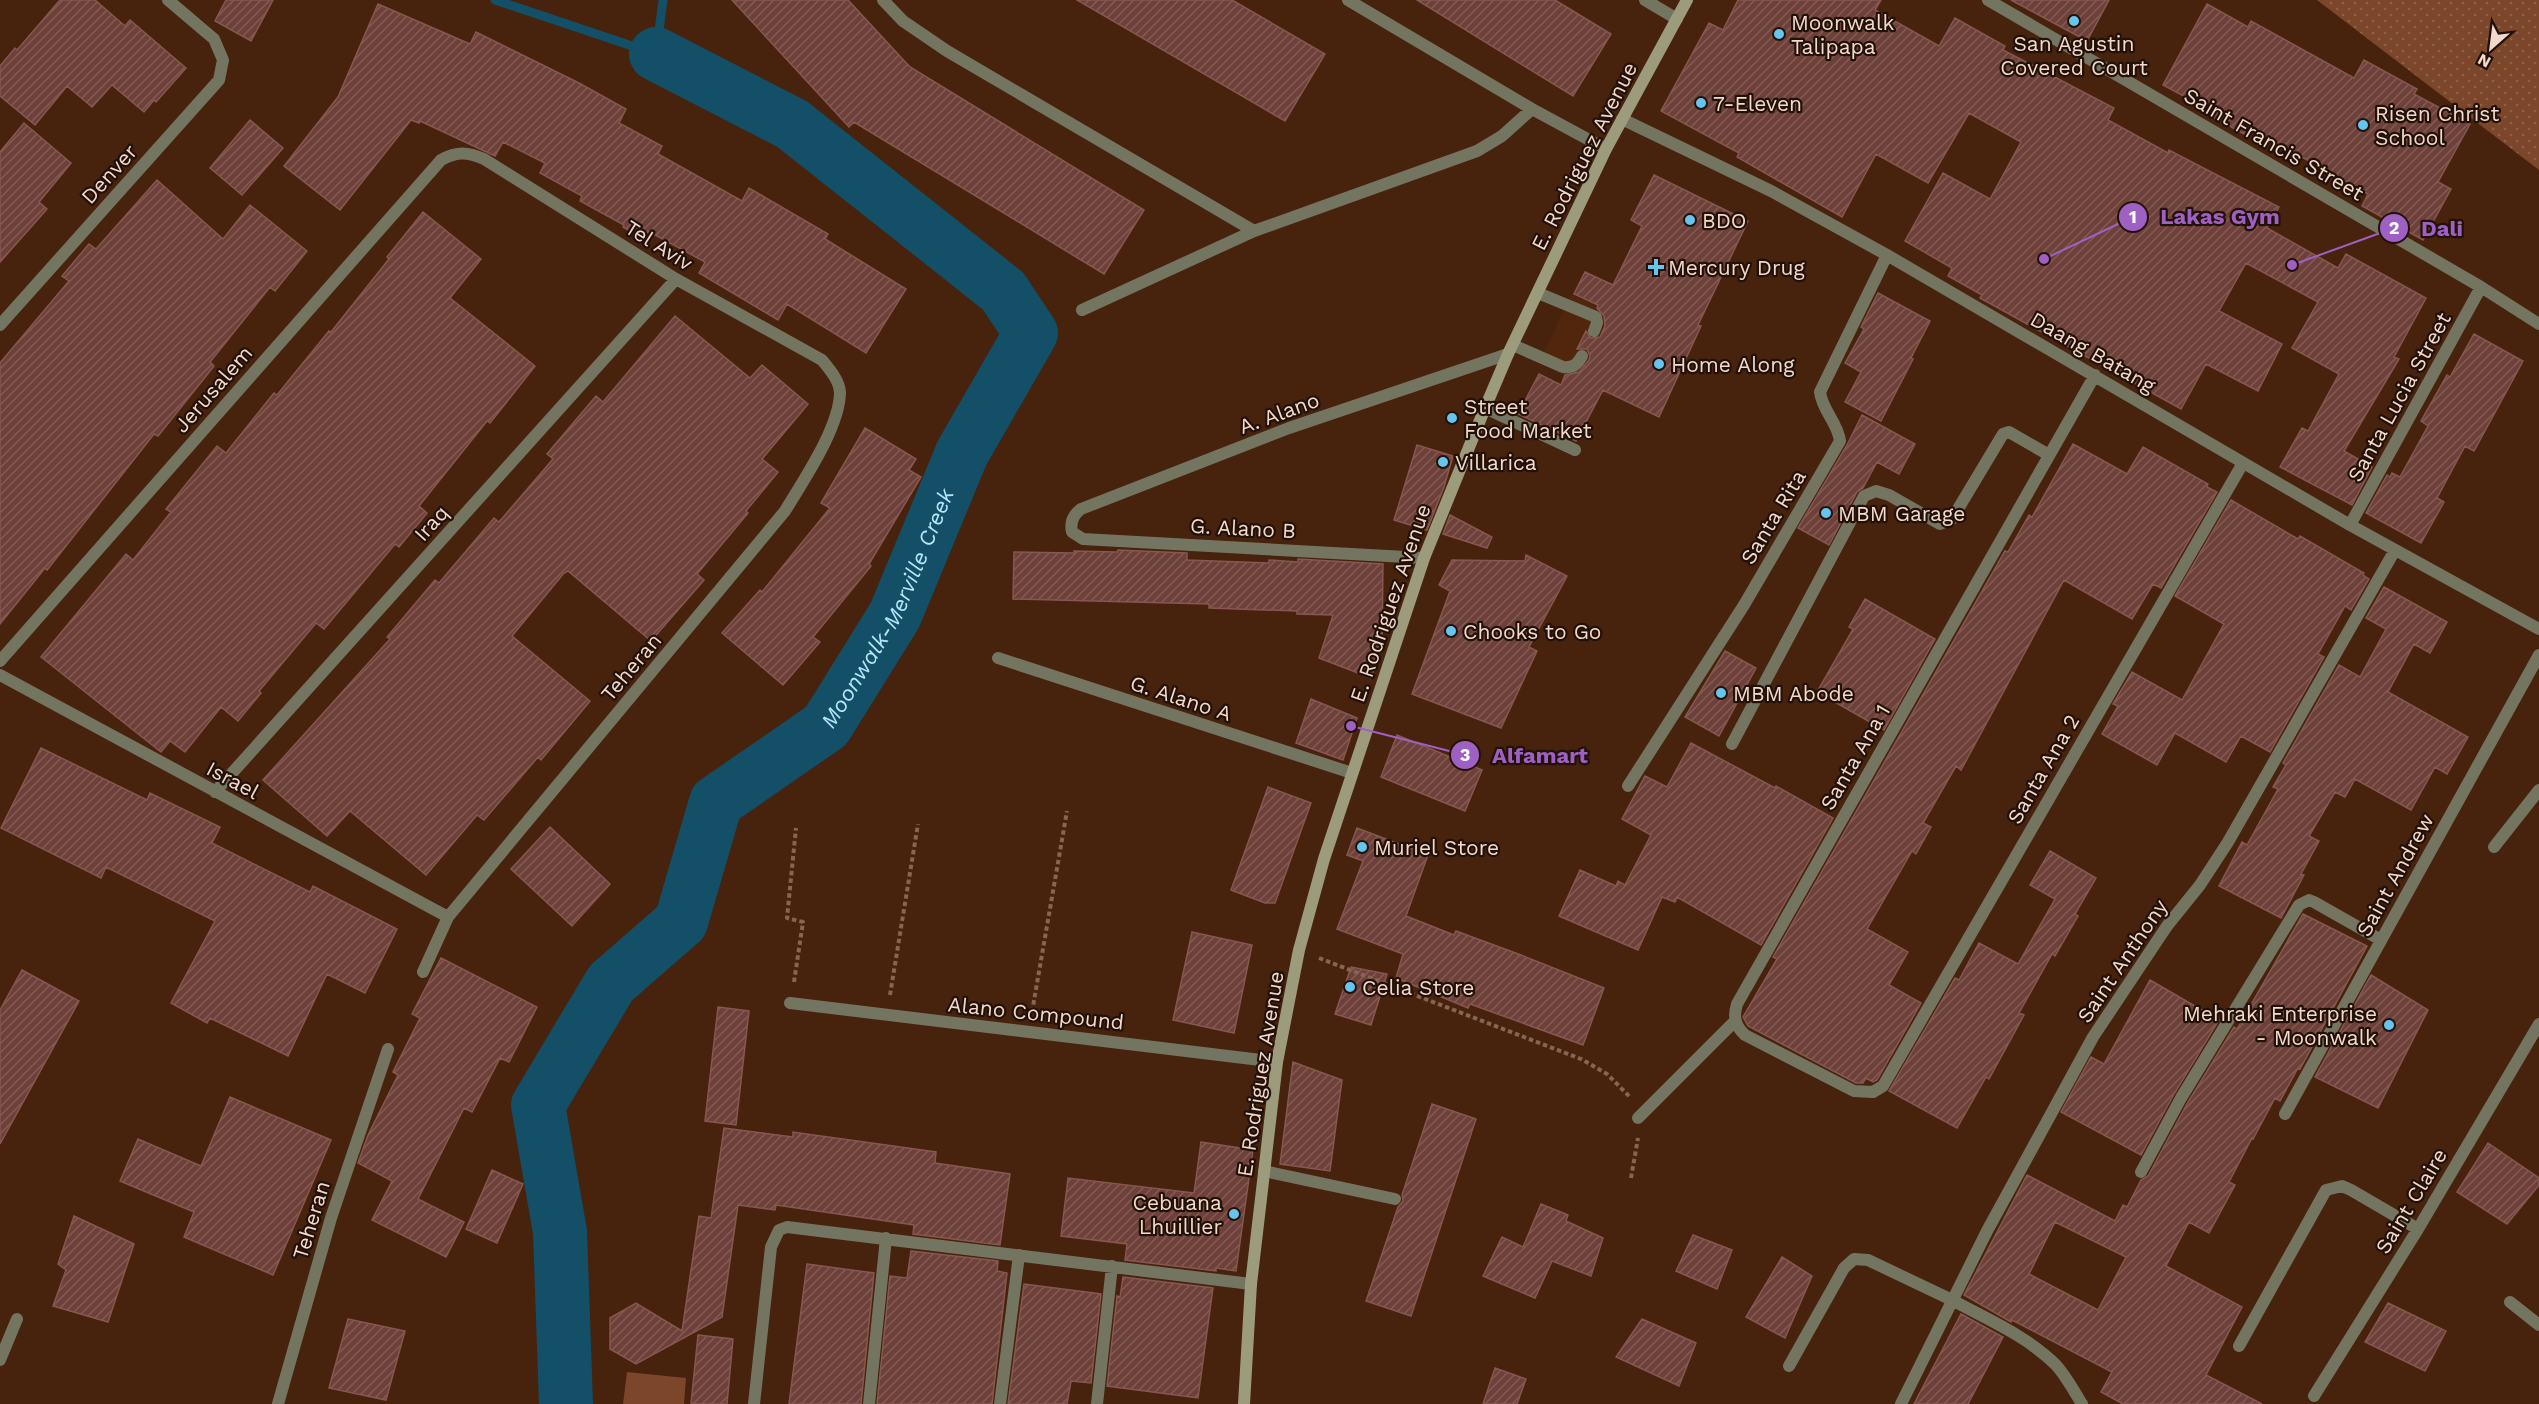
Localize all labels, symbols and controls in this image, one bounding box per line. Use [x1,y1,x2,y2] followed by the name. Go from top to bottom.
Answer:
[1791,10,1894,59] place label: Moonwalk Talipapa
[2067,14,2081,28] marker: San Agustin Covered Court
[2461,18,2521,78] north arrow
[1772,27,1786,41] marker: Moonwalk Talipapa
[2000,31,2148,80] place label: San Agustin Covered Court
[2474,50,2494,72] text: N
[1526,58,1642,254] street label: E. Rodriguez Avenue
[2180,82,2369,206] street label: Saint Francis Street
[1713,91,1802,116] place label: 7-Eleven
[1694,96,1708,110] marker: 7-Eleven
[2375,101,2499,150] place label: Risen Christ School
[2356,118,2370,132] marker: Risen Christ School
[76,139,143,209] street label: Denver
[2118,197,2292,237] callout: Lakas Gym
[2160,204,2280,229] text: Lakas Gym
[2129,206,2137,227] text: 1
[1702,208,1747,233] place label: BDO
[2379,208,2475,248] callout: Dali
[1683,213,1697,227] marker: BDO
[621,214,698,276] street label: Tel Aviv
[2421,216,2463,241] text: Dali
[2389,217,2399,238] text: 2
[1668,255,1805,280] place label: Mercury Drug
[1649,260,1663,274] marker: Mercury Drug
[2026,306,2161,398] street label: Daang Batang
[2342,308,2456,486] street label: Santa Lucia Street
[169,340,257,438] street label: Jerusalem
[1671,352,1795,377] place label: Home Along
[1652,357,1666,371] marker: Home Along
[1235,387,1323,439] street label: A. Alano
[1464,394,1592,443] place label: Street Food Market
[1445,411,1459,425] marker: Street Food Market
[1455,450,1537,475] place label: Villarica
[1436,455,1450,469] marker: Villarica
[1735,465,1811,569] street label: Santa Rita
[815,484,959,732] water label: Moonwalk-Merville Creek
[409,500,453,546] street label: Iraq
[1344,501,1436,705] street label: E. Rodriguez Avenue
[1838,501,1965,526] place label: MBM Garage
[1819,506,1833,520] marker: MBM Garage
[1190,513,1296,543] street label: G. Alano B
[1463,619,1601,644] place label: Chooks to Go
[1444,624,1458,638] marker: Chooks to Go
[595,628,667,706] street label: Teheran
[1127,670,1235,726] street label: G. Alano A
[1733,681,1854,706] place label: MBM Abode
[1714,686,1728,700] marker: MBM Abode
[1815,700,1895,814] street label: Santa Ana 1
[2002,710,2084,828] street label: Santa Ana 2
[1450,735,1600,775] callout: Alfamart
[1492,743,1588,768] text: Alfamart
[1460,744,1470,765] text: 3
[202,756,264,804] street label: Israel
[2351,809,2439,941] street label: Saint Andrew
[1374,835,1499,860] place label: Muriel Store
[1355,840,1369,854] marker: Muriel Store
[2072,894,2173,1027] street label: Saint Anthony
[1231,969,1289,1179] street label: E. Rodriguez Avenue
[1362,975,1474,1000] place label: Celia Store
[1343,980,1357,994] marker: Celia Store
[947,991,1125,1035] street label: Alano Compound
[2183,1001,2377,1050] place label: Mehraki Enterprise - Moonwalk
[2382,1018,2396,1032] marker: Mehraki Enterprise - Moonwalk
[2370,1144,2452,1258] street label: Saint Claire
[287,1178,335,1262] street label: Teheran
[1133,1190,1222,1239] place label: Cebuana Lhuillier
[1227,1207,1241,1221] marker: Cebuana Lhuillier

